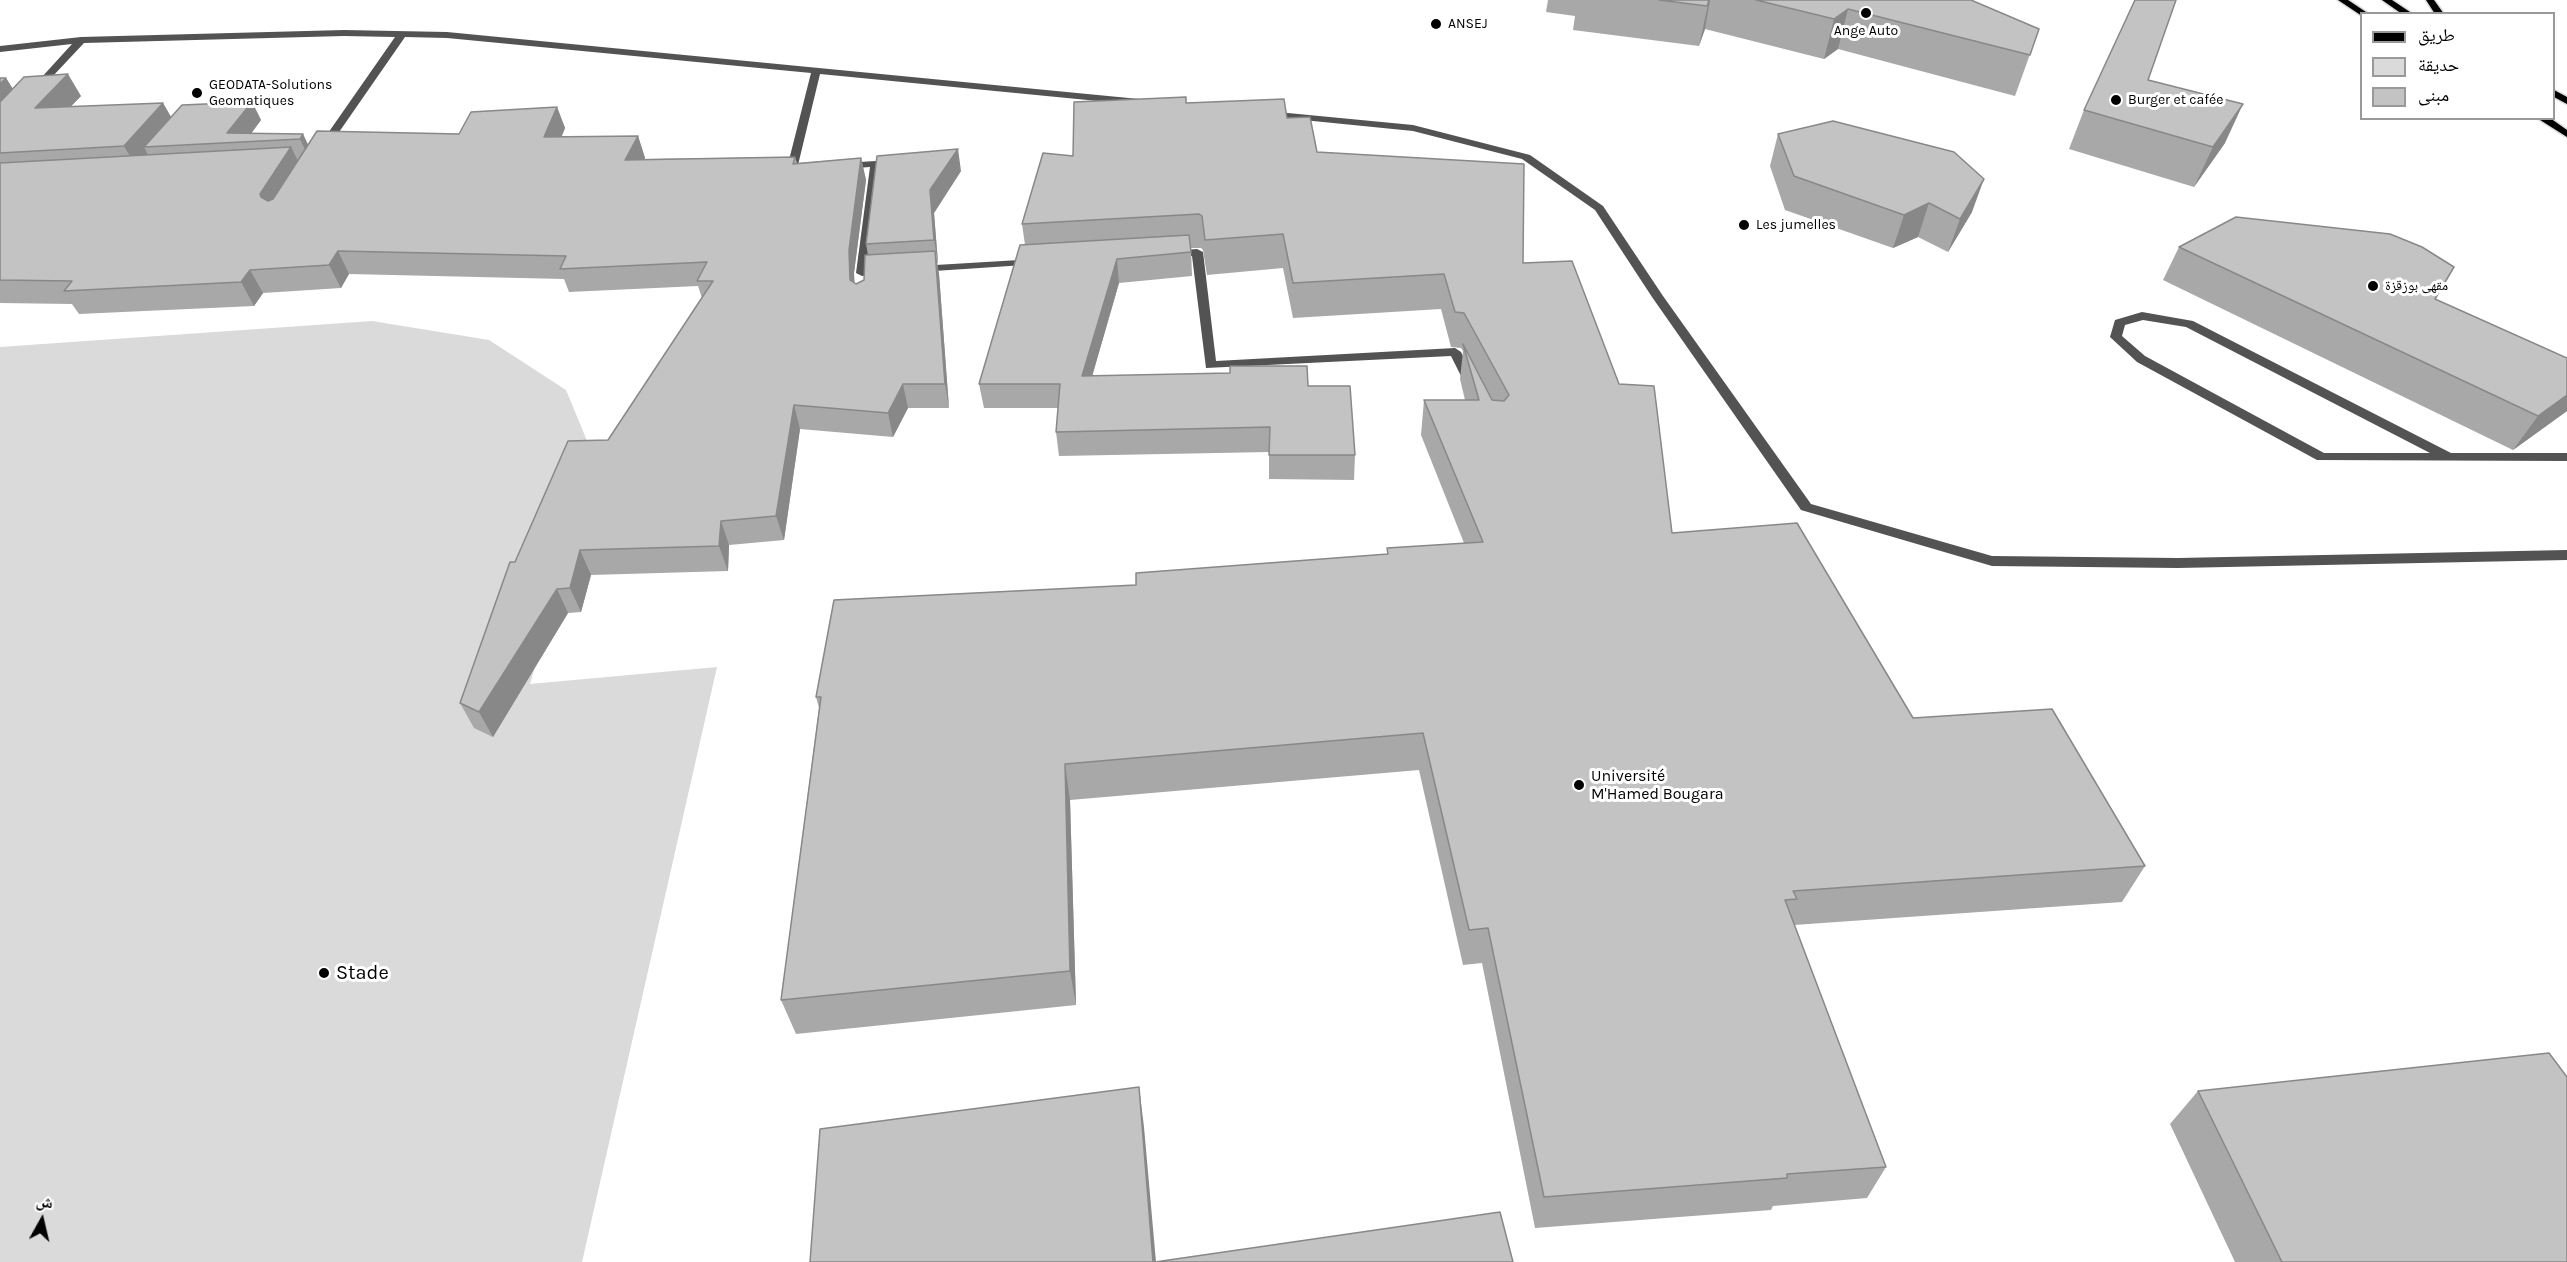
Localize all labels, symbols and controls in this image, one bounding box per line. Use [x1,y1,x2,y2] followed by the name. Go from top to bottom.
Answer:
[1859,6,1873,20] marker: Ange Auto
[2360,12,2555,120] legend
[1448,16,1488,32] place label: ANSEJ
[1429,17,1443,31] marker: ANSEJ
[1834,23,1898,39] place label: Ange Auto
[2418,24,2455,46] text: طريق
[2418,54,2459,76] text: حديقة
[209,77,332,110] place label: GEODATA-Solutions Geomatiques
[2418,84,2449,106] text: مبنى
[190,86,204,100] marker: GEODATA-Solutions Geomatiques
[2128,92,2223,108] place label: Burger et cafée
[2109,93,2123,107] marker: Burger et cafée
[1756,217,1836,233] place label: Les jumelles
[1737,218,1751,232] marker: Les jumelles
[2385,278,2448,294] place label: مقهى بوزقزة
[2366,279,2380,293] marker: مقهى بوزقزة
[1591,766,1723,804] place label: Université M'Hamed Bougara
[1572,778,1586,792] marker: Université M'Hamed Bougara
[336,961,389,985] place label: Stade
[317,966,331,980] marker: Stade
[12,1190,72,1250] north arrow
[35,1191,54,1212] text: ش

